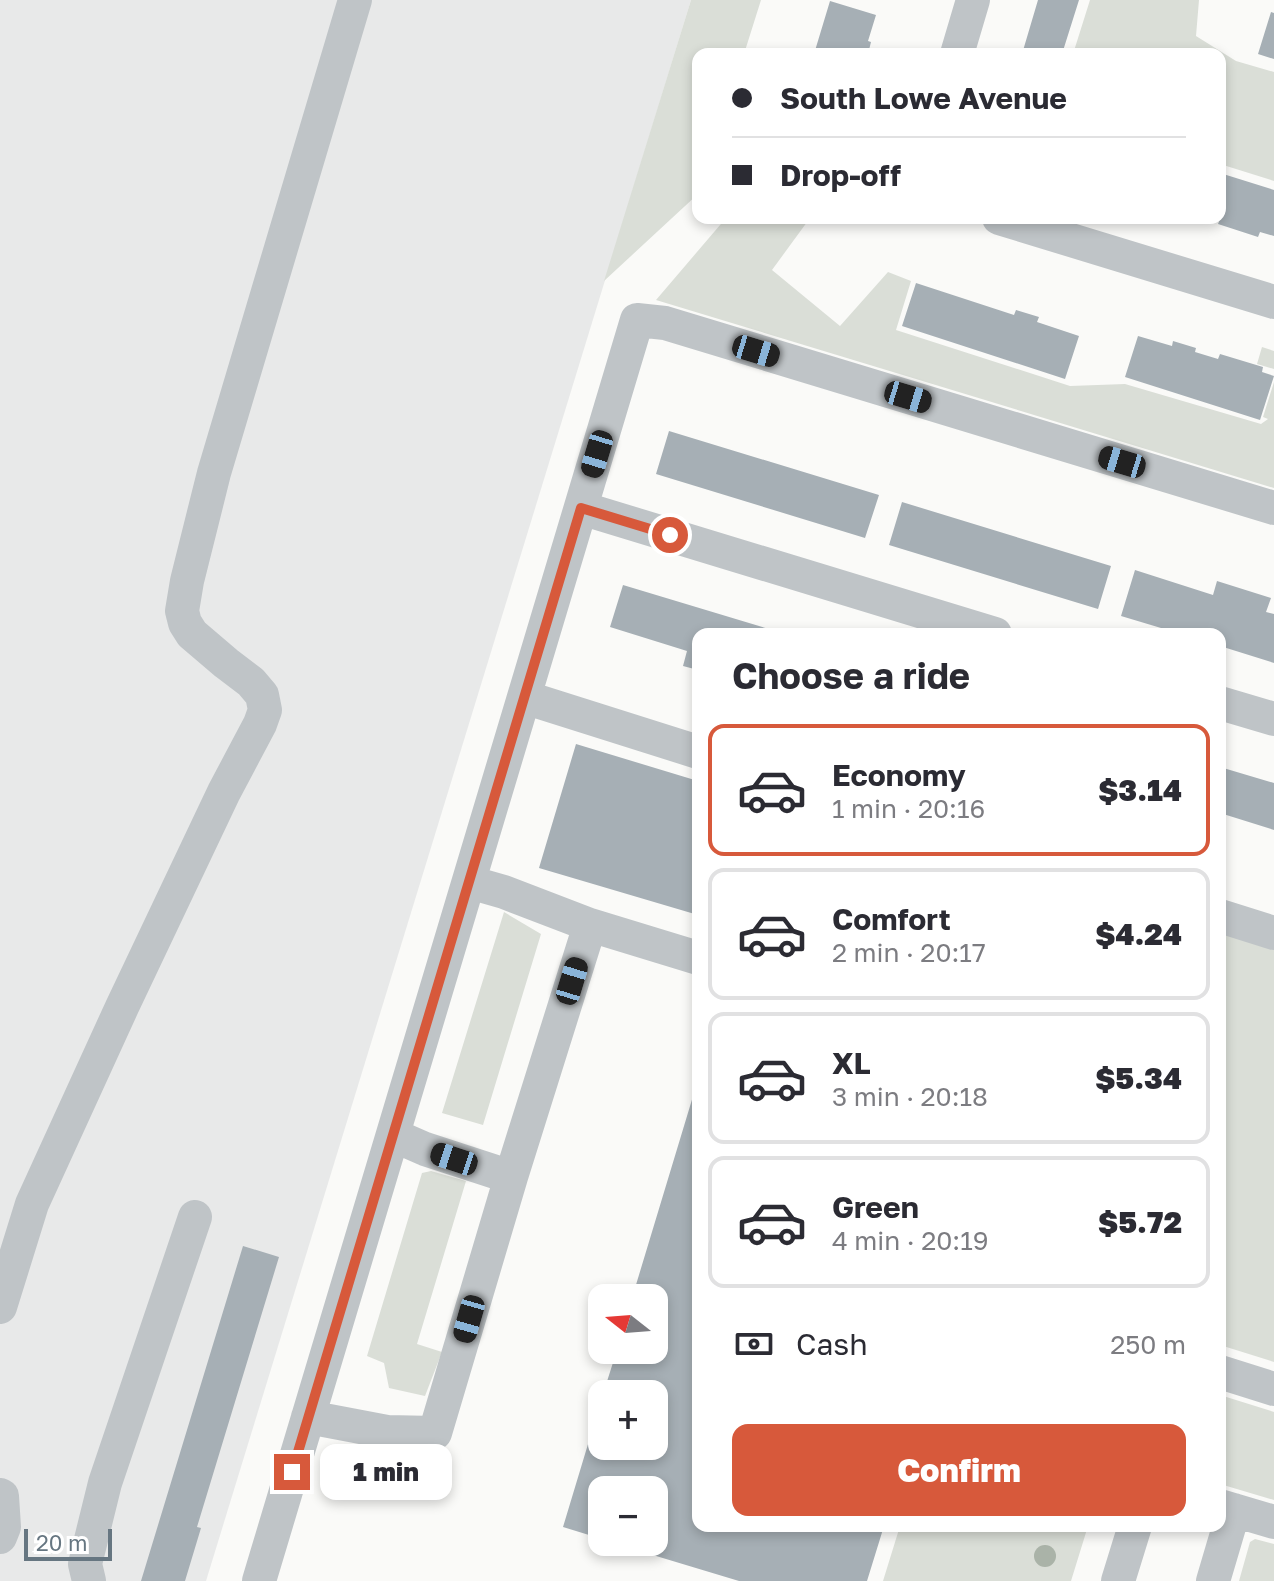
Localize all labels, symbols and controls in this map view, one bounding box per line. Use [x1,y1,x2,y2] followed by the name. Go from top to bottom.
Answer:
[780,80,1067,116] text: South Lowe Avenue
[780,157,901,193] text: Drop-off
[730,333,782,369] car
[882,379,934,415] car
[579,428,615,480] car
[1096,444,1148,480] car
[652,517,688,553] route start
[732,654,970,697] text: Choose a ride
[736,754,808,826] icon: car
[832,757,966,793] text: Economy
[1098,772,1182,808] text: $3.14
[832,793,985,824] text: 1 min · 20:16
[736,898,808,970] icon: car
[832,901,951,937] text: Comfort
[1095,916,1182,952] text: $4.24
[832,937,986,968] text: 2 min · 20:17
[554,955,590,1007] car
[736,1042,808,1114] icon: car
[832,1045,871,1081] text: XL
[1095,1060,1182,1096] text: $5.34
[832,1081,988,1112] text: 3 min · 20:18
[427,1140,481,1178] car
[736,1186,808,1258] icon: car
[832,1189,919,1225] text: Green
[1098,1204,1182,1240] text: $5.72
[832,1225,988,1256] text: 4 min · 20:19
[588,1284,668,1364] north arrow
[588,1284,668,1556] map controls
[451,1293,487,1345] car
[732,1322,776,1366] icon: cash
[796,1326,868,1362] text: Cash
[1110,1329,1186,1360] text: 250 m
[588,1380,668,1460] button: +
[732,1424,1186,1516] button: Confirm
[320,1444,452,1500] callout: 1 min
[274,1454,310,1490] route end
[353,1456,419,1487] text: 1 min
[588,1476,668,1556] button: −
[24,1525,112,1561] scale bar
[36,1529,87,1556] text: 20 m

